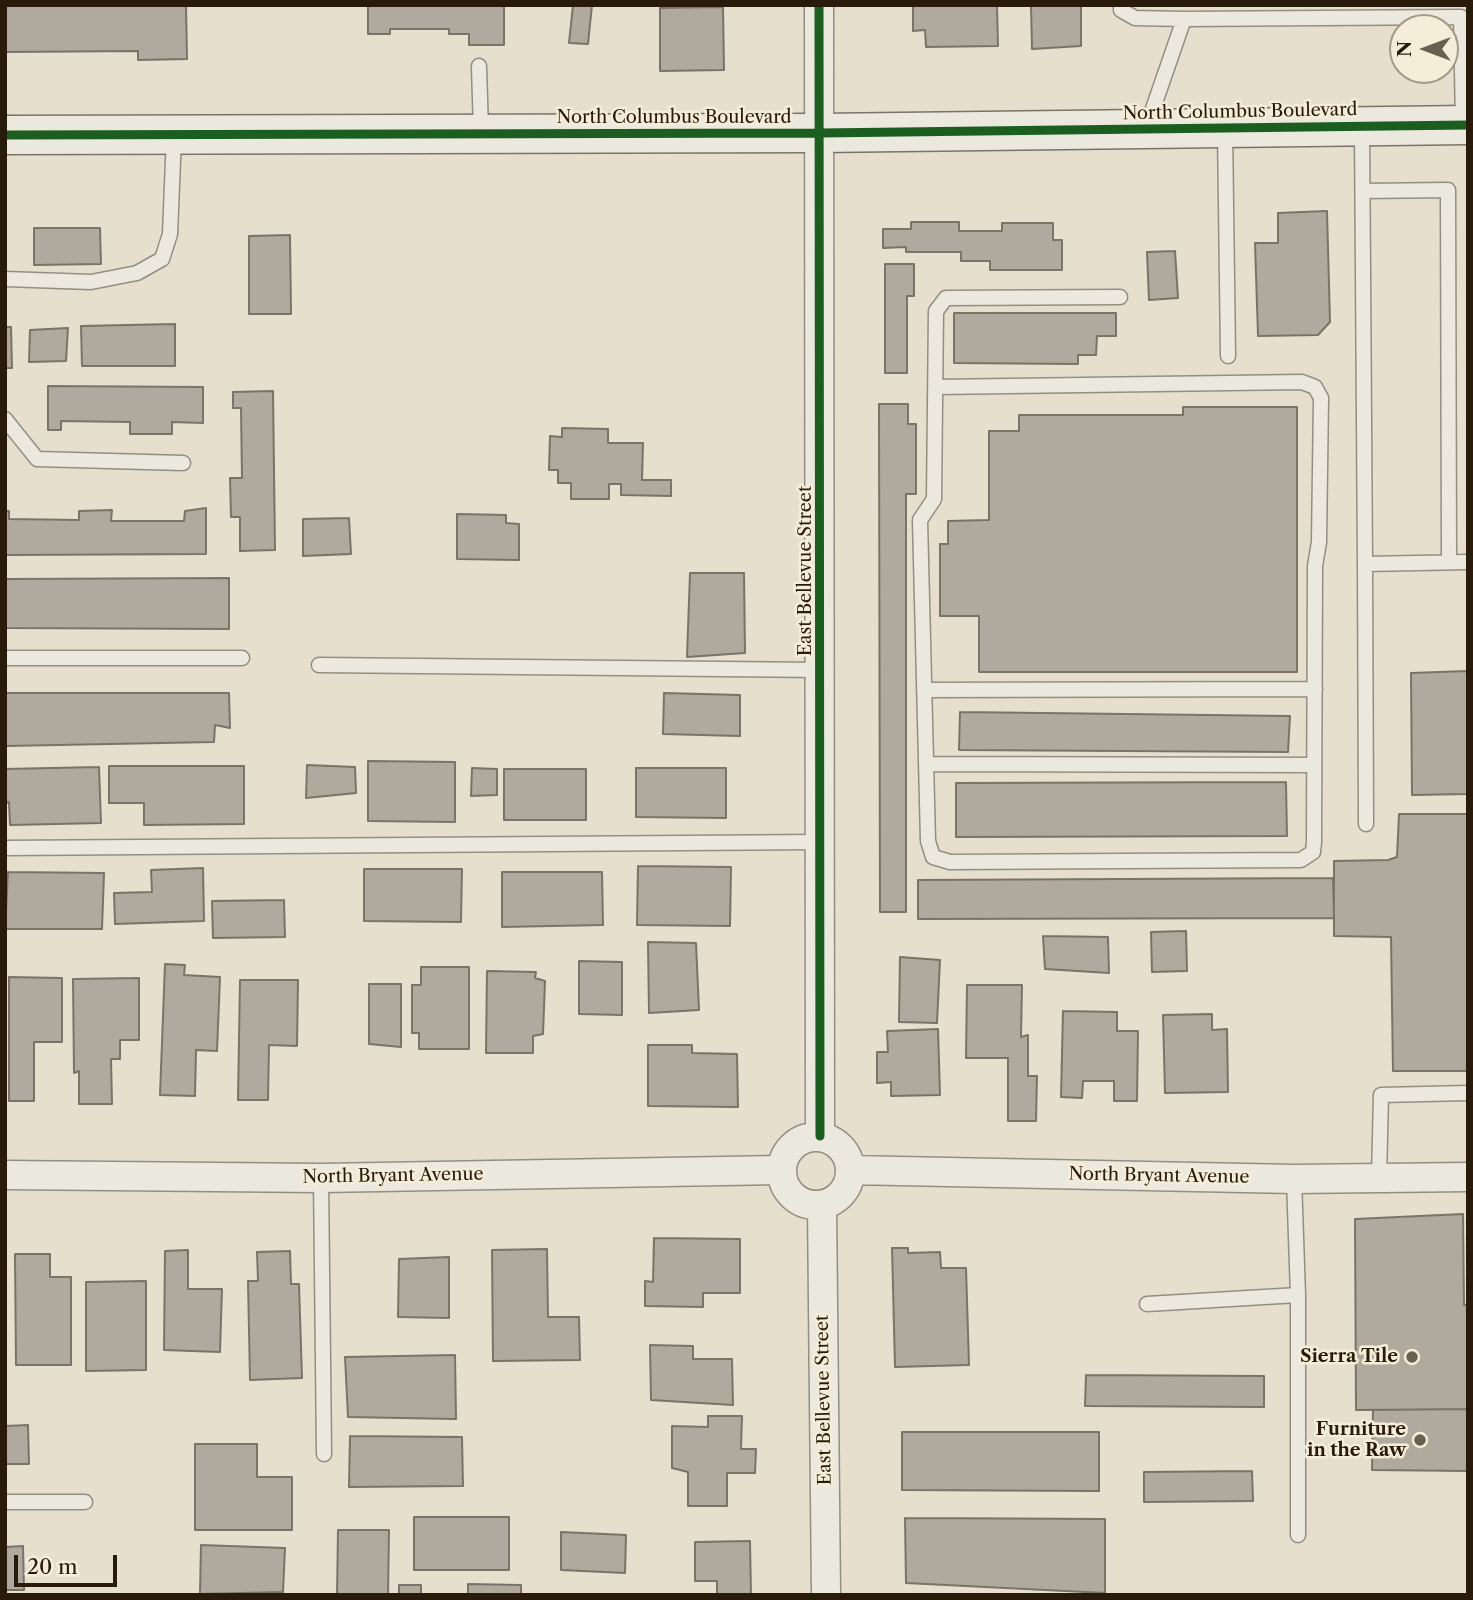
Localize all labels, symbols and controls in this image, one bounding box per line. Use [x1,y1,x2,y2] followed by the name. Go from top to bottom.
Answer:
[1389,14,1459,84] north arrow
[1393,41,1416,57] text: N
[1122,99,1358,125] street label: North Columbus Boulevard
[557,107,791,129] street label: North Columbus Boulevard
[795,486,817,656] street label: East Bellevue Street
[302,1164,484,1188] street label: North Bryant Avenue
[1068,1164,1250,1188] street label: North Bryant Avenue
[812,1315,836,1485] street label: East Bellevue Street
[1300,1346,1398,1368] place label: Sierra Tile
[1404,1349,1420,1365] marker: Sierra Tile
[1307,1419,1406,1462] place label: Furniture in the Raw
[1412,1432,1428,1448] marker: Furniture in the Raw
[18,1540,121,1584] scale bar
[27,1554,78,1579] text: 20 m

